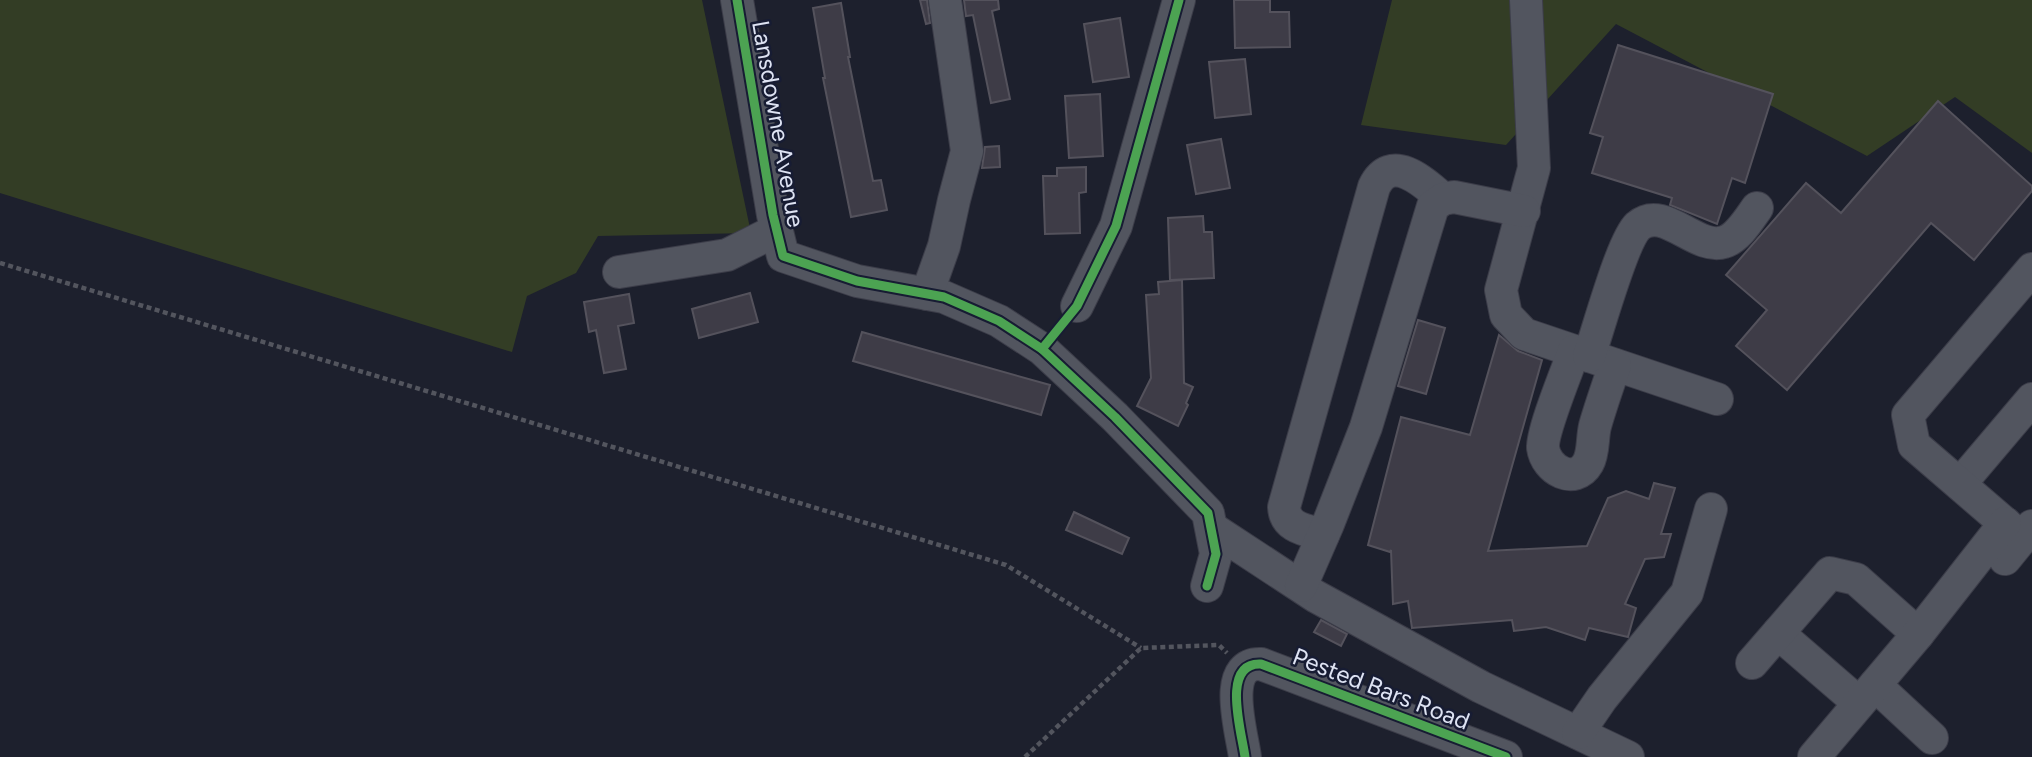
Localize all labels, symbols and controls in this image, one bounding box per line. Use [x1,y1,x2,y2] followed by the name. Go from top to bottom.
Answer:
[746,18,811,230] street label: Lansdowne Avenue
[1288,641,1474,736] street label: Pested Bars Road

